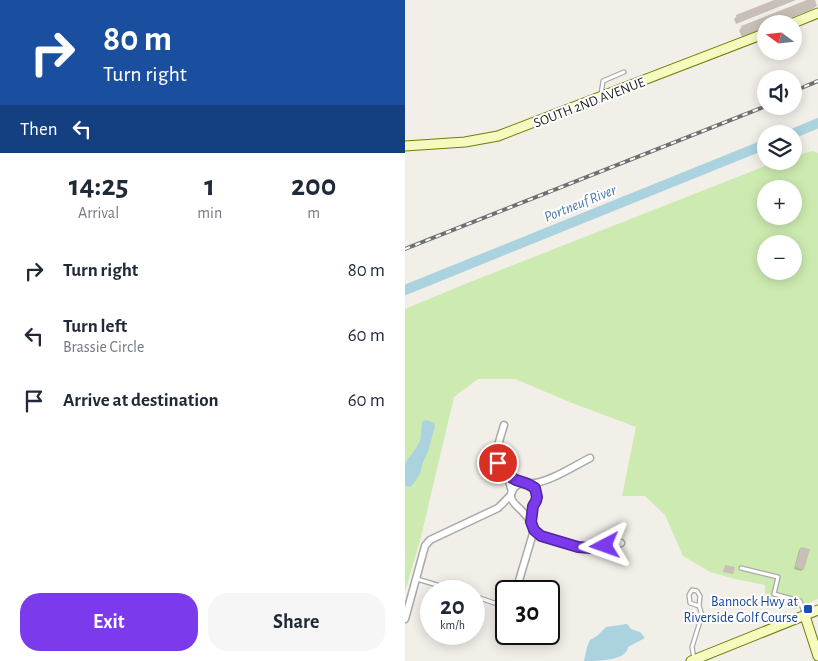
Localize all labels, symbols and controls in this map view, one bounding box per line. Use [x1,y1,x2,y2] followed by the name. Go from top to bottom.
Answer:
[757,15,803,60] north arrow
[757,15,802,280] map controls
[20,20,85,85] icon: right
[103,22,172,57] text: 80 m
[103,63,187,85] text: Turn right
[757,70,802,115] button: sound
[532,75,647,131] street label: SOUTH 2ND AVENUE
[68,115,96,143] icon: left
[20,120,58,139] text: Then
[757,125,802,170] button: layers
[69,171,129,201] text: 14:25
[204,171,215,201] text: 1
[291,171,336,201] text: 200
[757,180,802,225] button: +
[542,182,619,225] water label: Portneuf River
[78,205,119,221] text: Arrival
[197,205,222,221] text: min
[307,205,320,221] text: m
[757,235,802,280] button: −
[20,257,48,285] icon: right
[63,261,138,280] text: Turn right
[348,261,385,280] text: 80 m
[63,317,127,336] text: Turn left
[20,322,48,350] icon: left
[348,326,385,345] text: 60 m
[63,339,144,355] text: Brassie Circle
[20,387,48,415] icon: arrive
[63,391,219,410] text: Arrive at destination
[348,391,385,410] text: 60 m
[477,442,519,484] pin
[484,449,512,477] icon: arrive
[578,519,630,571] position arrow
[495,580,560,645] speed limit sign: 30
[20,593,198,651] button: Exit
[208,593,385,651] button: Share
[440,594,465,619] text: 20
[684,595,799,625] place label: Bannock Hwy at Riverside Golf Course
[802,603,814,615] marker: Bannock Hwy at Riverside Golf Course
[440,619,465,631] text: km/h

